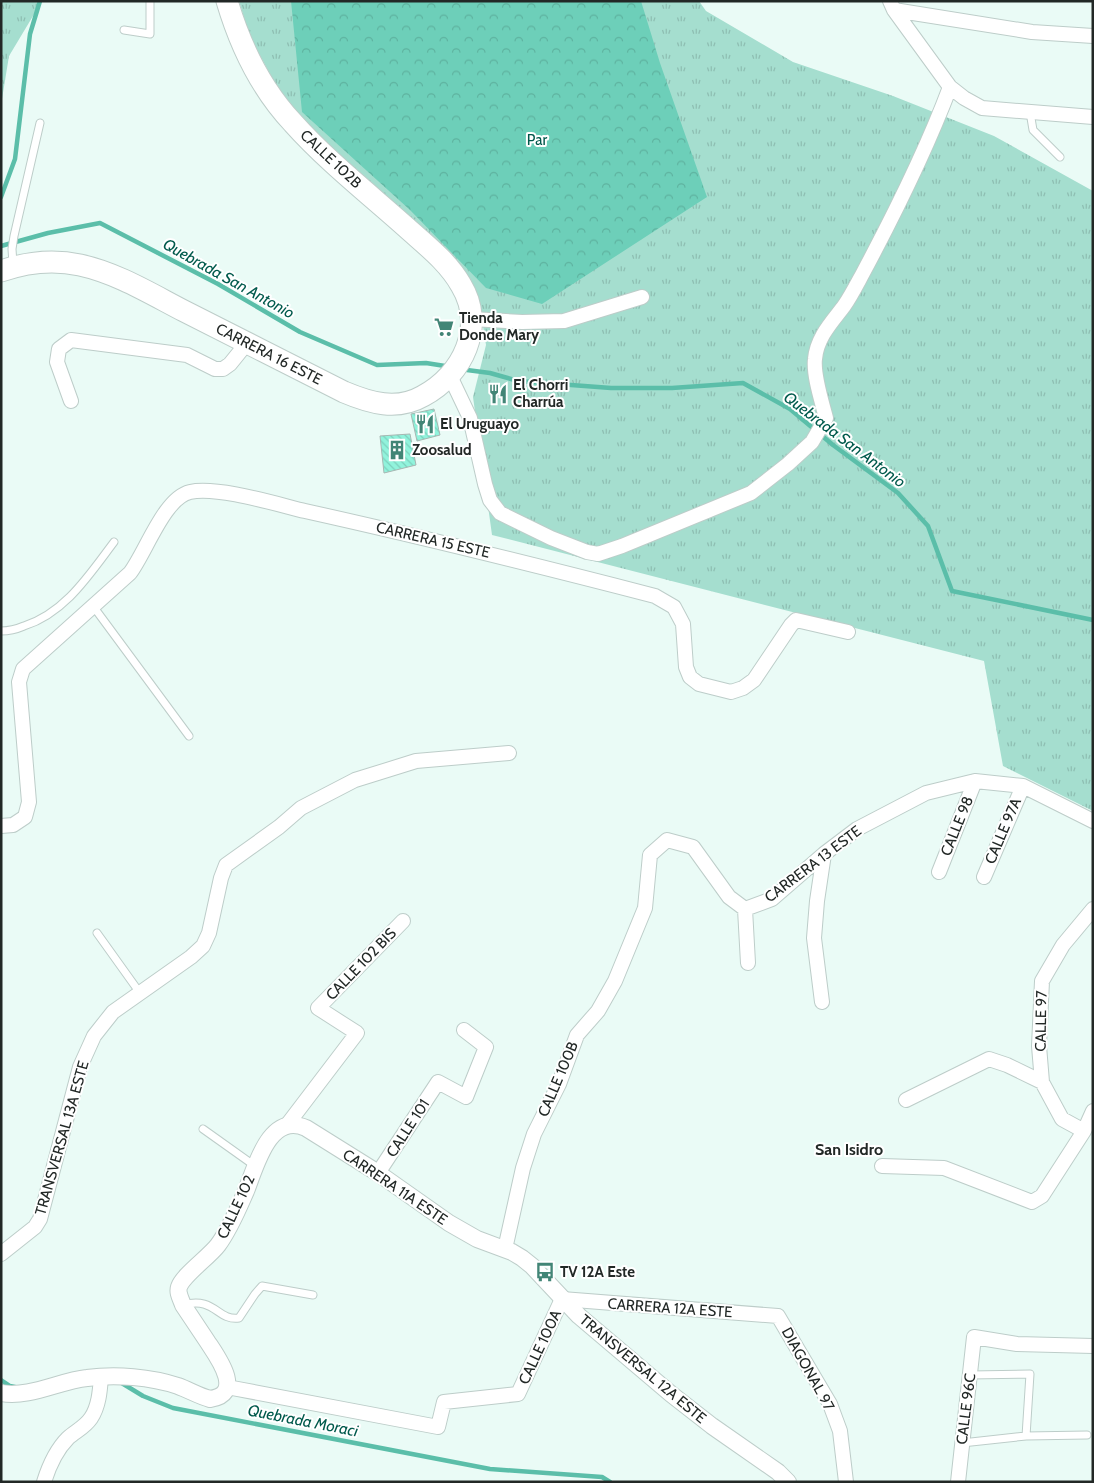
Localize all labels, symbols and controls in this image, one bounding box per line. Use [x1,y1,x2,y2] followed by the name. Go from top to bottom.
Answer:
[297,126,365,192] street label: CALLE 102B
[527,131,547,149] park label: Par
[160,234,298,322] water label: Quebrada San Antonio
[459,309,540,344] place label: Tienda Donde Mary
[433,316,455,338] supermarket icon: Tienda Donde Mary
[213,319,325,389] street label: CARRERA 16 ESTE
[513,376,568,411] place label: El Chorri Charrúa
[487,383,509,405] restaurant icon: El Chorri Charrúa
[780,387,909,491] water label: Quebrada San Antonio
[414,413,436,435] restaurant icon: El Uruguayo
[440,415,519,433] place label: El Uruguayo
[386,439,408,461] building icon: Zoosalud
[412,441,472,459] place label: Zoosalud
[374,518,492,562] street label: CARRERA 15 ESTE
[937,794,977,858] street label: CALLE 98
[981,795,1025,867] street label: CALLE 97A
[761,822,865,906] street label: CARRERA 13 ESTE
[322,924,400,1004] street label: CALLE 102 BIS
[1031,990,1051,1052] street label: CALLE 97
[534,1039,582,1119] street label: CALLE 100B
[31,1059,93,1217] street label: TRANSVERSAL 13A ESTE
[383,1096,433,1160] street label: CALLE 101
[815,1140,883,1159] district label: San Isidro
[339,1145,451,1229] street label: CARRERA 11A ESTE
[213,1172,259,1242] street label: CALLE 102
[534,1261,556,1283] bus stop icon: TV 12A Este
[560,1263,635,1281] place label: TV 12A Este
[607,1295,733,1321] street label: CARRERA 12A ESTE
[515,1306,565,1387] street label: CALLE 100A
[576,1311,710,1427] street label: TRANSVERSAL 12A ESTE
[778,1324,838,1414] street label: DIAGONAL 97
[953,1372,979,1446] street label: CALLE 96C
[246,1400,360,1441] water label: Quebrada Moraci

